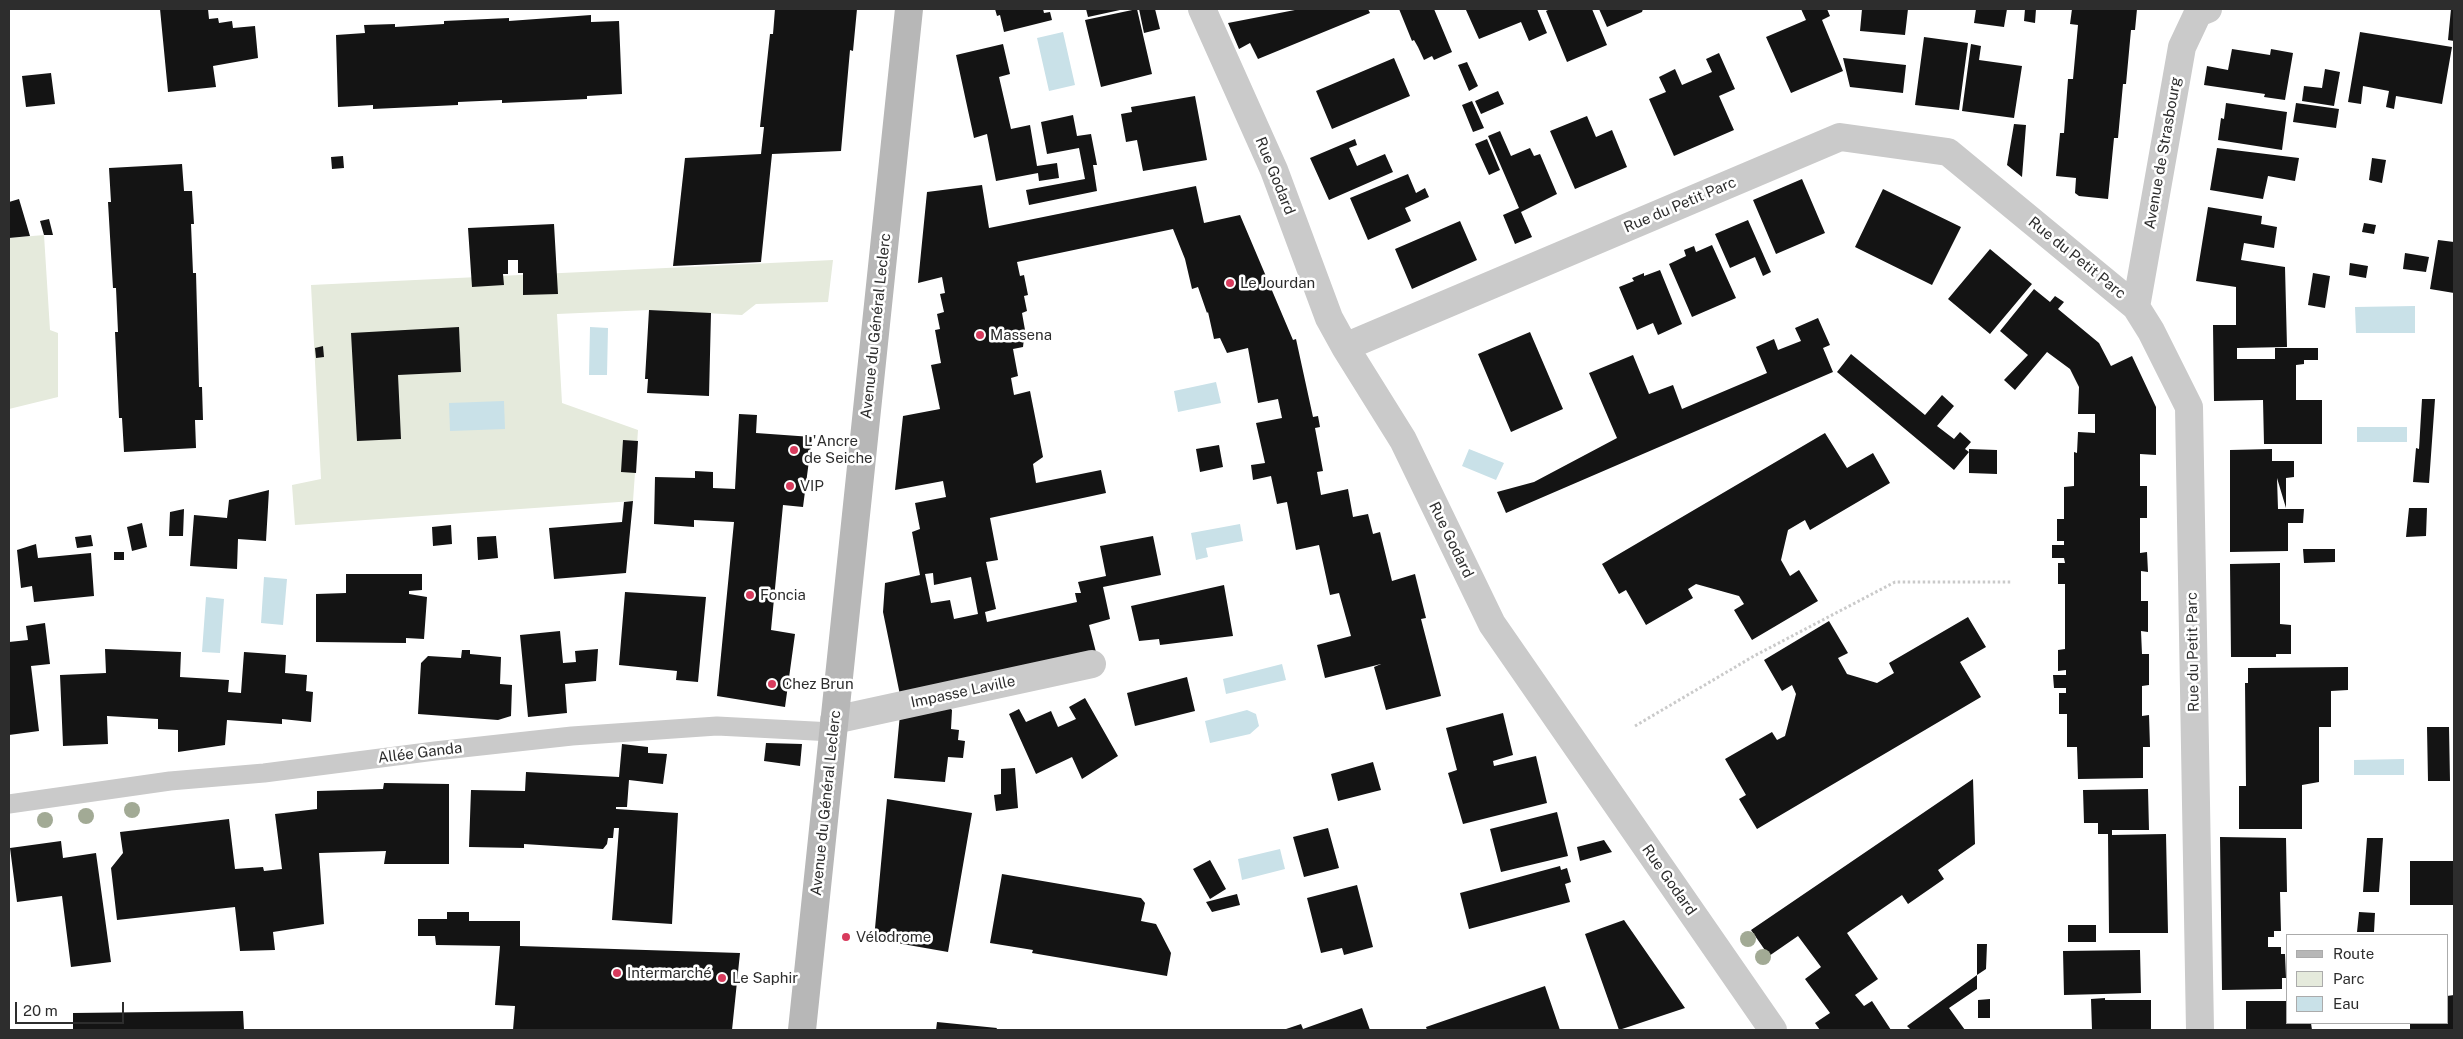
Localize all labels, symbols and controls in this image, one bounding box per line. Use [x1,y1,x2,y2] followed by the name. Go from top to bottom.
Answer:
[2141,75,2185,231] street label: Avenue de Strasbourg
[1251,134,1299,218] street label: Rue Godard
[1621,173,1739,237] street label: Rue du Petit Parc
[2025,213,2129,303] street label: Rue du Petit Parc
[857,232,895,420] street label: Avenue du Général Leclerc
[1240,274,1315,292] place label: Le Jourdan
[1224,277,1236,289] marker: Le Jourdan
[990,326,1052,344] place label: Massena
[974,329,986,341] marker: Massena
[804,432,873,467] place label: L'Ancre de Seiche
[788,444,800,456] marker: L'Ancre de Seiche
[800,477,824,495] place label: VIP
[784,480,796,492] marker: VIP
[1425,499,1477,581] street label: Rue Godard
[760,586,806,604] place label: Foncia
[744,589,756,601] marker: Foncia
[2183,592,2203,712] street label: Rue du Petit Parc
[909,672,1017,712] street label: Impasse Laville
[782,675,854,693] place label: Chez Brun
[766,678,778,690] marker: Chez Brun
[807,709,845,897] street label: Avenue du Général Leclerc
[377,739,463,767] street label: Allée Ganda
[1638,841,1700,919] street label: Rue Godard
[856,928,931,946] place label: Vélodrome
[840,931,852,943] marker: Vélodrome
[2286,934,2448,1024] legend
[2333,945,2374,962] text: Route
[627,964,712,982] place label: Intermarché
[611,967,623,979] marker: Intermarché
[732,969,798,987] place label: Le Saphir
[2333,970,2365,987] text: Parc
[716,972,728,984] marker: Le Saphir
[18,992,126,1024] scale bar
[2333,995,2359,1012] text: Eau
[23,1002,58,1019] text: 20 m

